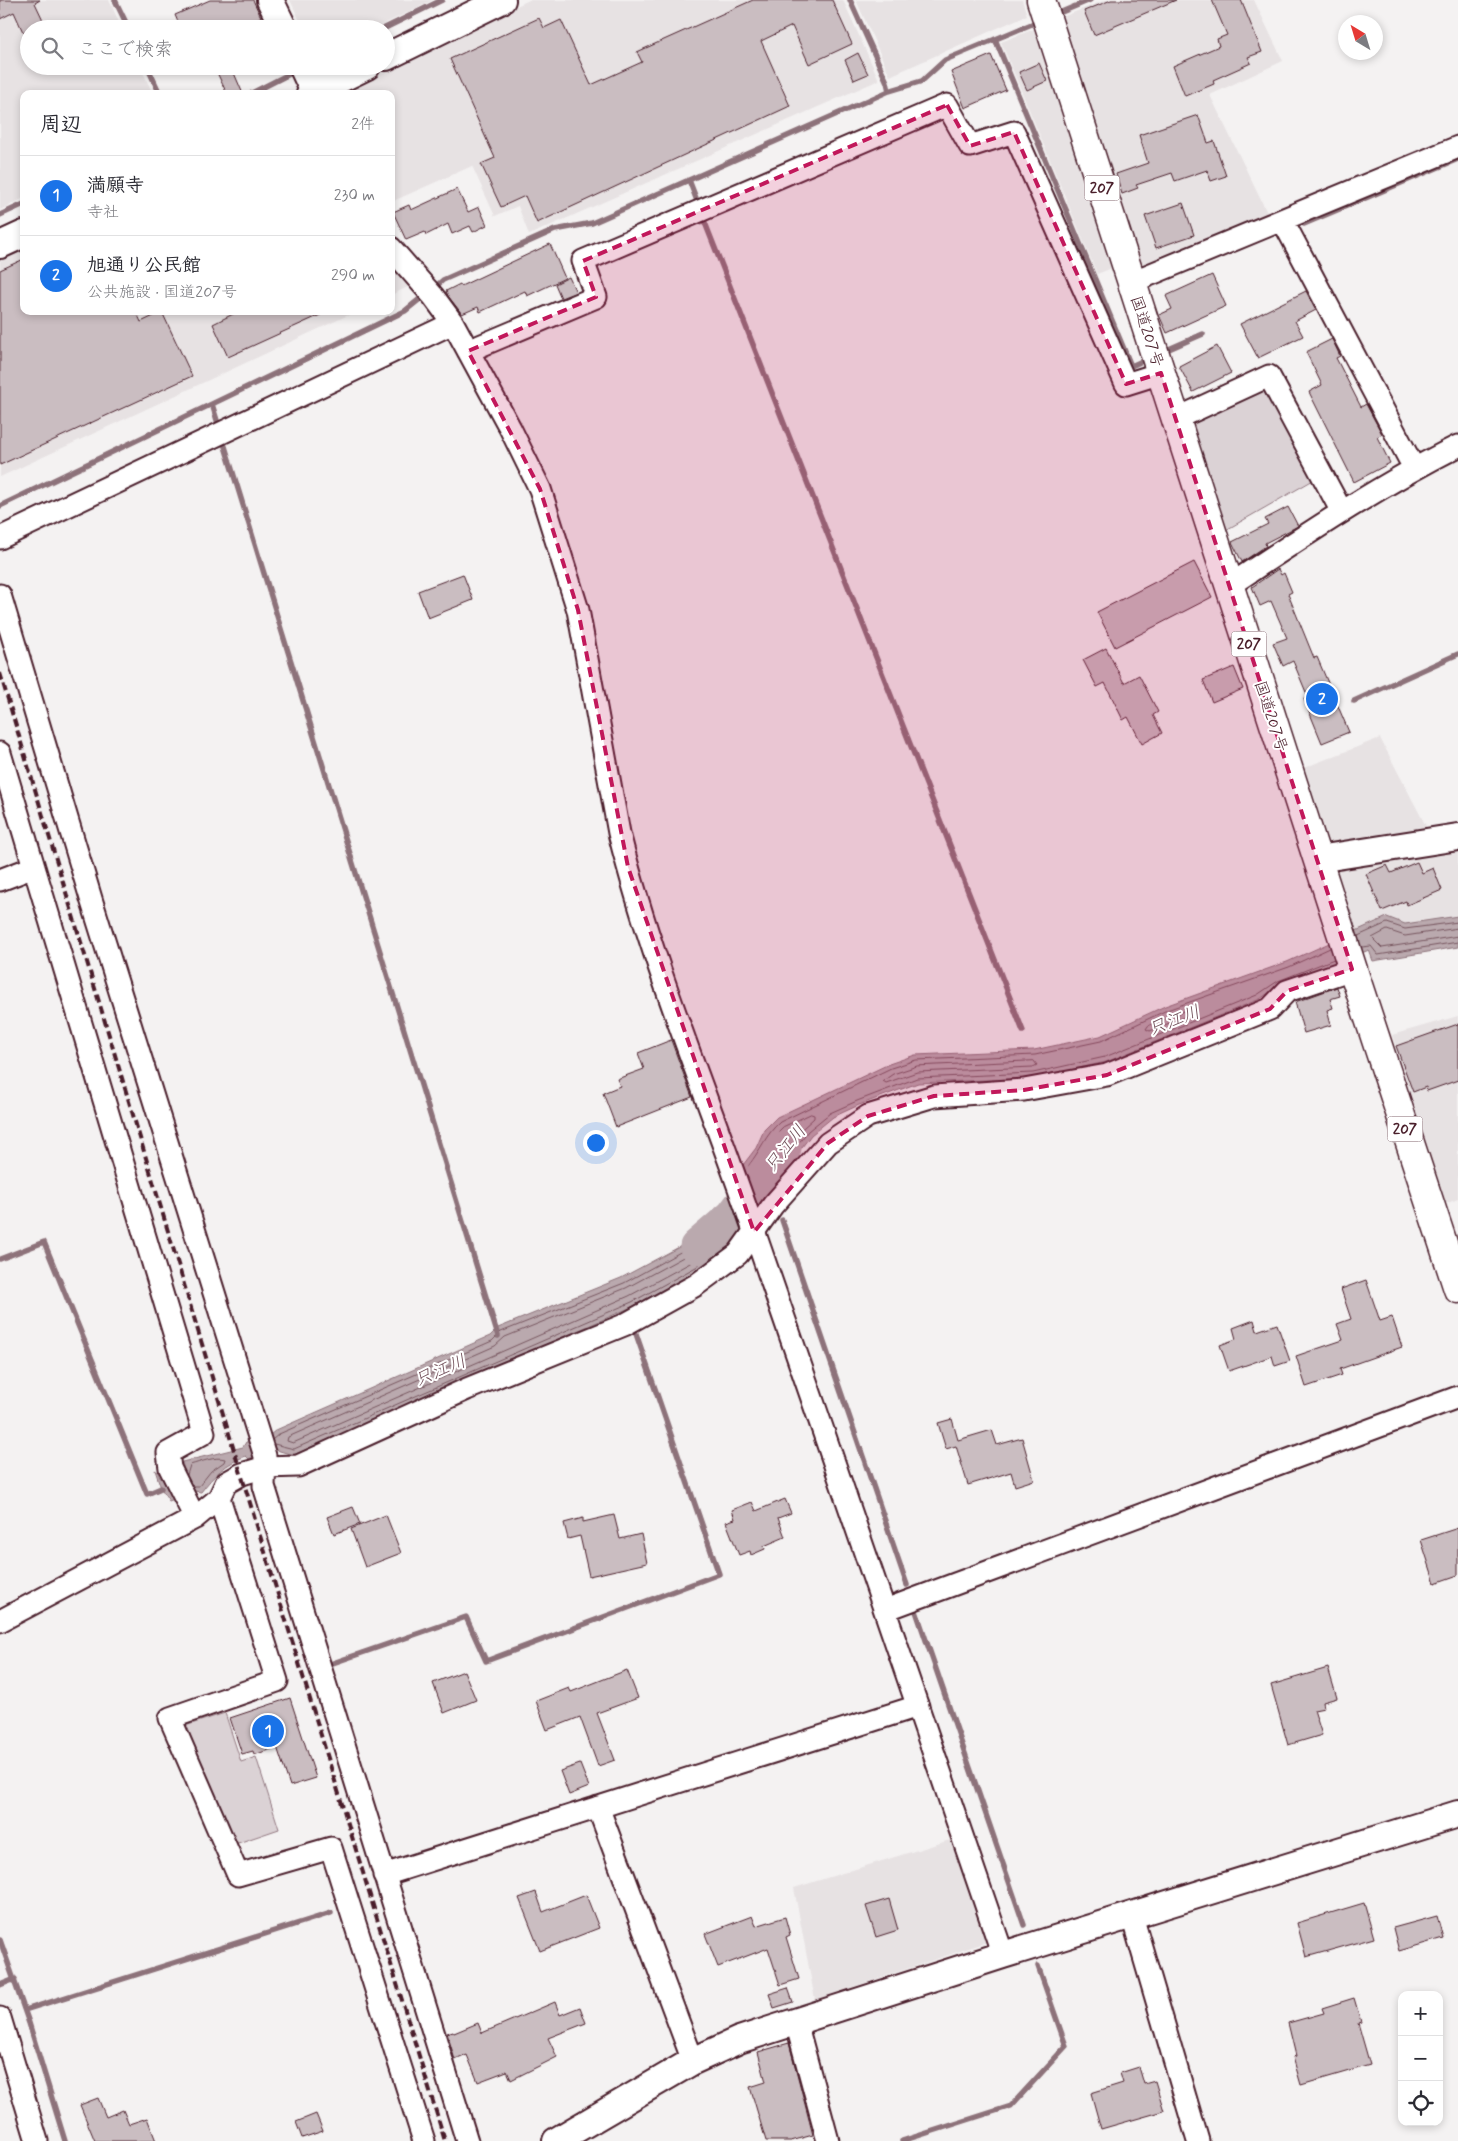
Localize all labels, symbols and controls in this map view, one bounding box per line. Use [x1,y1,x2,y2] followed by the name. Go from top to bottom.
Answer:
[1338,15,1383,60] north arrow
[20,20,395,75] search box
[38,34,66,62] icon: search
[78,37,173,62] text: ここで検索
[40,111,82,139] text: 周辺
[351,114,375,135] text: 2件
[87,173,144,198] text: 満願寺
[1084,176,1120,200] road number: 207
[52,185,60,206] text: 1
[334,185,375,206] text: 230 m
[87,202,119,223] text: 寺社
[87,253,201,278] text: 旭通り公民館
[52,265,60,286] text: 2
[331,265,375,286] text: 290 m
[87,282,237,303] text: 公共施設 · 国道207号
[1125,293,1168,370] street label: 国道207号
[1232,632,1266,656] road number: 207
[1249,678,1292,755] street label: 国道207号
[1306,680,1338,718] pin: 2
[1145,1000,1204,1042] water label: 只江川
[1388,1116,1422,1142] road number: 207
[759,1120,812,1177] water label: 只江川
[583,1130,609,1156] your location
[411,1349,470,1393] water label: 只江川
[252,1712,284,1750] pin: 1
[1398,1991,1443,2126] map controls
[1398,1991,1443,2036] button: +
[1398,2036,1443,2081] button: −
[1398,2081,1443,2126] button: locate

